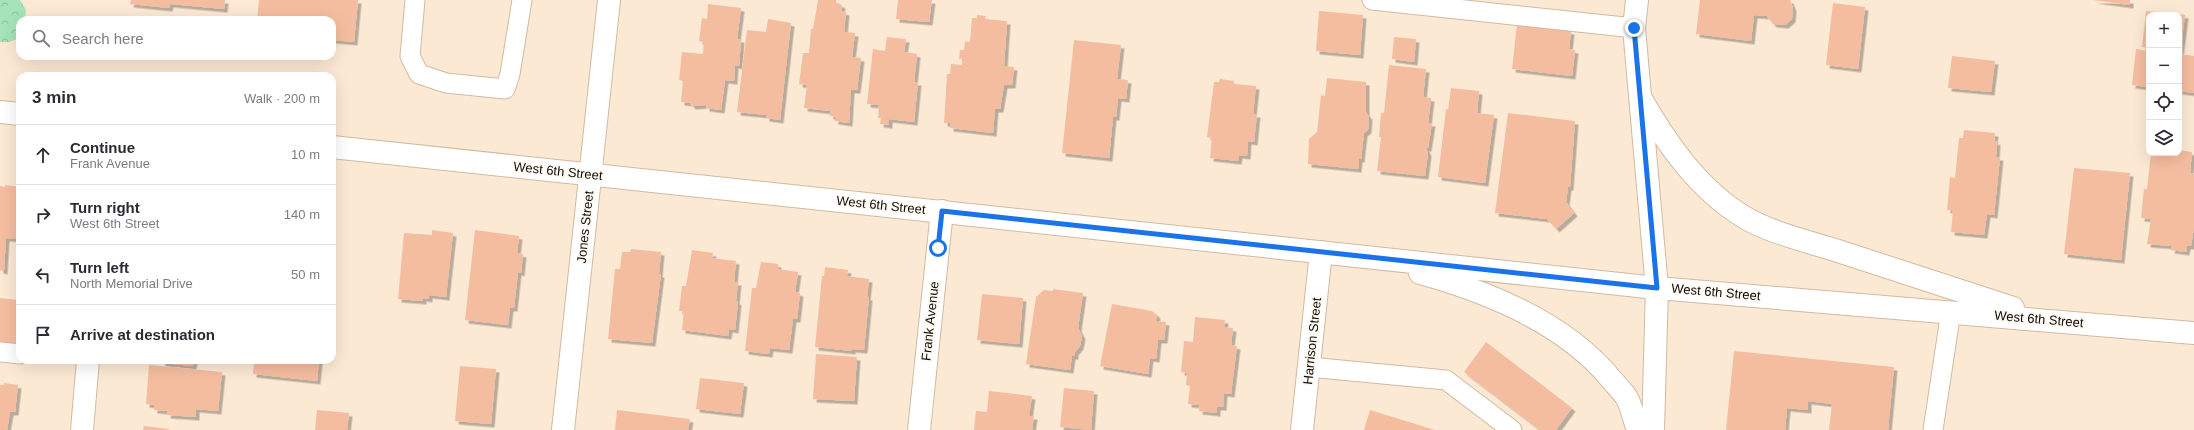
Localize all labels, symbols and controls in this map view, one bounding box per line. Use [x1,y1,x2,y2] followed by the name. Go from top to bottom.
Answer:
[2146,12,2182,156] map controls
[2146,12,2182,48] button: +
[16,16,336,60] search box
[1625,19,1643,37] route end
[30,27,52,49] icon: search
[62,30,144,47] text: Search here
[2146,48,2182,84] button: −
[2146,84,2182,120] button: locate
[32,88,76,107] text: 3 min
[244,91,320,106] text: Walk · 200 m
[2146,120,2182,156] button: layers
[70,139,135,156] text: Continue
[32,144,54,166] icon: ahead
[291,147,320,162] text: 10 m
[70,156,150,171] text: Frank Avenue
[513,159,604,183] street label: West 6th Street
[574,190,596,264] street label: Jones Street
[836,193,927,217] street label: West 6th Street
[70,199,140,216] text: Turn right
[32,204,54,226] icon: right
[284,207,320,222] text: 140 m
[70,216,159,231] text: West 6th Street
[929,239,947,257] route start
[70,259,129,276] text: Turn left
[32,264,54,286] icon: left
[291,267,320,282] text: 50 m
[70,276,193,291] text: North Memorial Drive
[918,280,942,362] street label: Frank Avenue
[1671,281,1762,303] street label: West 6th Street
[1300,296,1324,385] street label: Harrison Street
[1994,308,2085,330] street label: West 6th Street
[32,324,54,346] icon: arrive
[70,326,215,343] text: Arrive at destination

